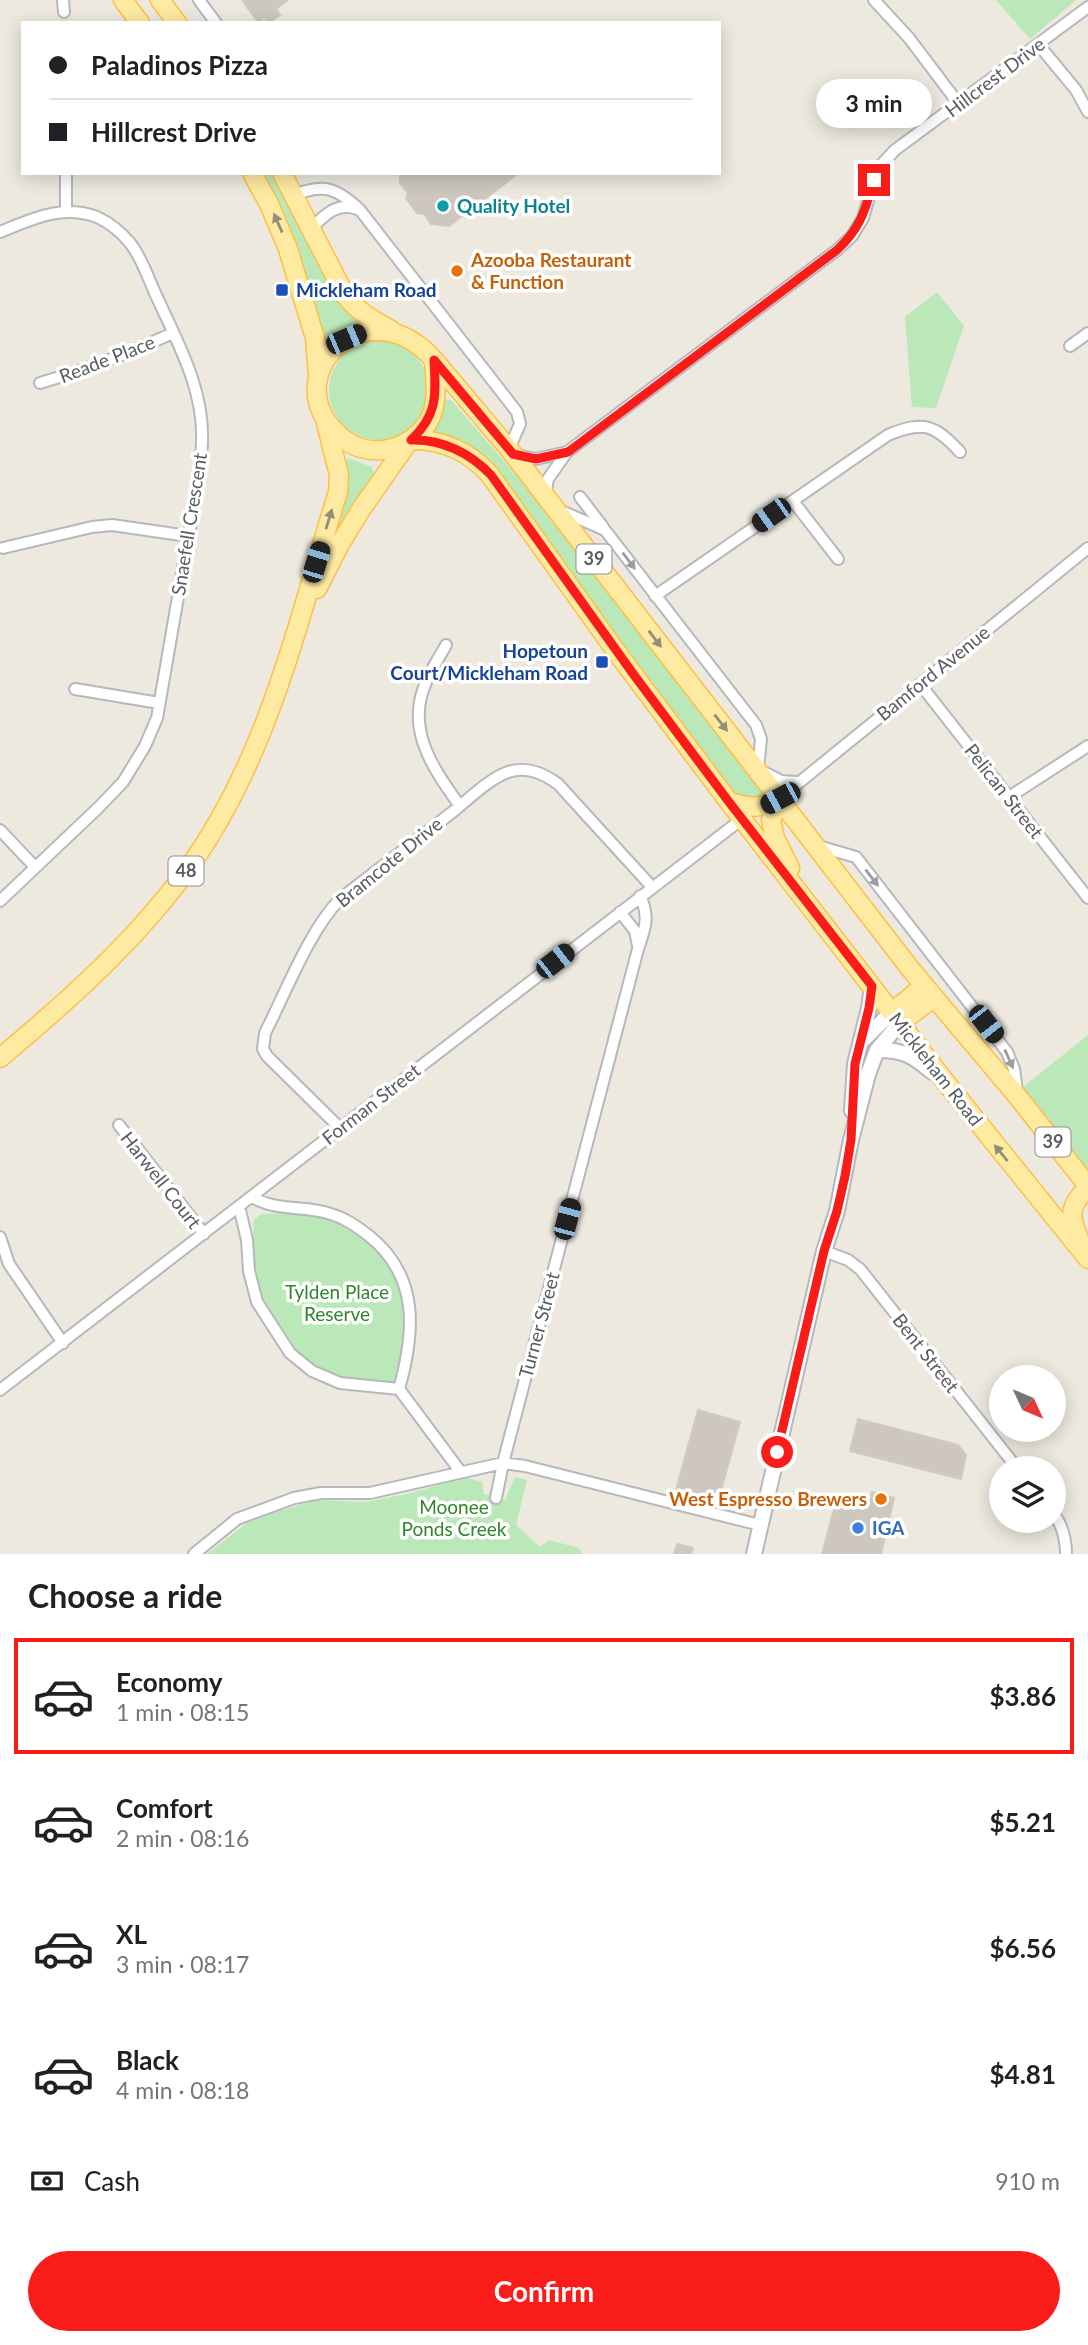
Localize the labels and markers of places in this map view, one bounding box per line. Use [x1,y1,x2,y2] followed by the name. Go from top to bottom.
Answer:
[457,194,570,217] place label: Quality Hotel
[435,198,451,214] marker: Quality Hotel
[470,248,631,293] place label: Azooba Restaurant & Function
[449,263,465,279] marker: Azooba Restaurant & Function
[296,278,437,301] place label: Mickleham Road
[274,282,290,298] marker: Mickleham Road
[390,639,588,684] place label: Hopetoun Court/Mickleham Road
[594,654,610,670] marker: Hopetoun Court/Mickleham Road
[669,1487,867,1510] place label: West Espresso Brewers
[873,1491,889,1507] marker: West Espresso Brewers
[872,1516,905,1539] place label: IGA
[850,1520,866,1536] marker: IGA

